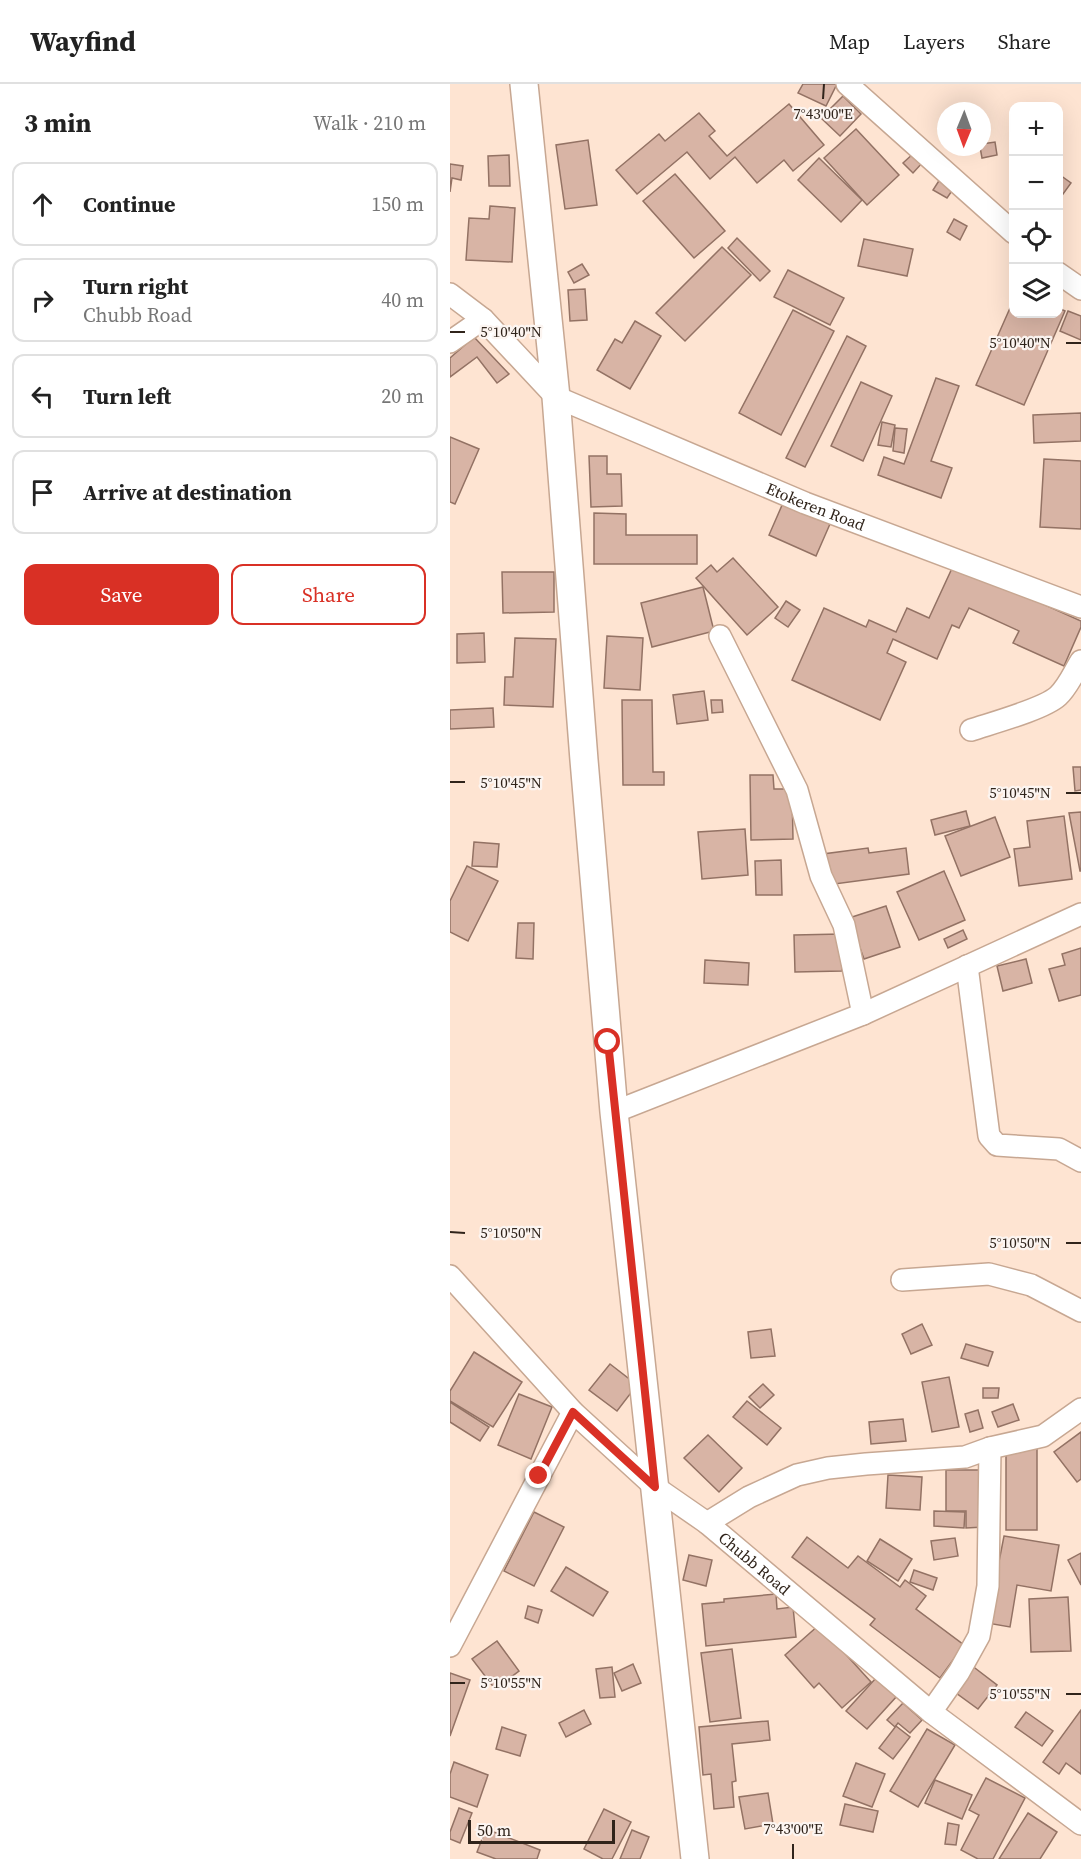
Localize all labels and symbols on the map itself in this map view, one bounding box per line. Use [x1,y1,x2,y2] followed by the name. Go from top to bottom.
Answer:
[937,102,991,156] north arrow
[793,103,853,124] text: 7°43'00"E
[480,321,542,342] text: 5°10'40"N
[989,332,1051,353] text: 5°10'40"N
[763,477,868,536] street label: Etokeren Road
[480,772,542,793] text: 5°10'45"N
[989,782,1051,803] text: 5°10'45"N
[594,1028,620,1054] route start
[480,1222,542,1243] text: 5°10'50"N
[989,1232,1051,1253] text: 5°10'50"N
[525,1462,551,1488] route end
[714,1527,795,1600] street label: Chubb Road
[480,1672,542,1693] text: 5°10'55"N
[989,1683,1051,1704] text: 5°10'55"N
[468,1817,615,1844] scale bar
[763,1818,823,1839] text: 7°43'00"E

